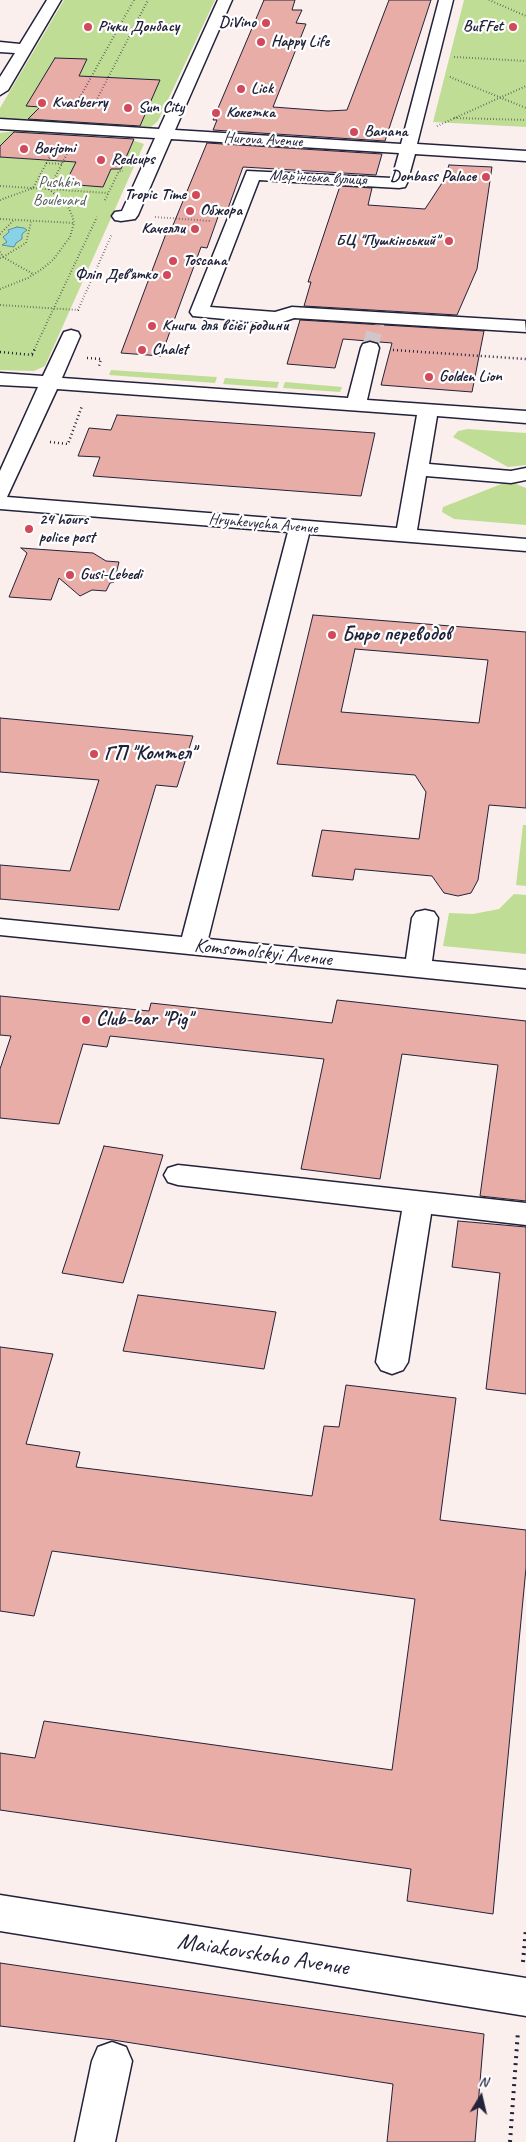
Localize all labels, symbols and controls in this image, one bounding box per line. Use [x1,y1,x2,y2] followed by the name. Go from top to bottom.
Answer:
[219,13,256,33] place label: DiVino
[98,17,179,37] place label: Річки Донбасу
[260,17,272,29] marker: DiVino
[463,17,503,37] place label: BuFFet
[82,21,94,33] marker: Річки Донбасу
[507,21,519,33] marker: BuFFet
[271,32,329,52] place label: Happy Life
[255,36,267,48] marker: Happy Life
[251,79,273,99] place label: Lick
[235,83,247,95] marker: Lick
[52,93,107,113] place label: Кvasberry
[36,97,48,109] marker: Кvasberry
[138,98,184,118] place label: Sun City
[122,102,134,114] marker: Sun City
[226,103,275,123] place label: Кокетка
[210,107,222,119] marker: Кокетка
[364,122,407,142] place label: Banana
[348,126,360,138] marker: Banana
[223,128,303,152] street label: Hurova Avenue
[34,139,75,159] place label: Borjomi
[18,143,30,155] marker: Borjomi
[111,150,155,170] place label: Redcups
[95,154,107,166] marker: Redcups
[269,166,367,190] street label: Мар’їнська вулиця
[390,167,476,187] place label: Donbass Palace
[480,171,492,183] marker: Donbass Palace
[33,173,85,211] park label: Pushkin Boulevard
[124,185,186,205] place label: Tropic Time
[190,189,202,201] marker: Tropic Time
[200,201,242,221] place label: Обжора
[184,205,196,217] marker: Обжора
[141,219,185,239] place label: Качелли
[189,223,201,235] marker: Качелли
[336,231,439,251] place label: БЦ "Пушкінський"
[443,235,455,247] marker: БЦ "Пушкінський"
[183,251,227,271] place label: Toscana
[167,255,179,267] marker: Toscana
[75,265,157,285] place label: Фліп Дев'ятко
[161,269,173,281] marker: Фліп Дев'ятко
[162,316,288,336] place label: Книги для всієї родини
[146,320,158,332] marker: Книги для всієї родини
[152,340,188,360] place label: Chalet
[136,344,148,356] marker: Chalet
[439,367,502,387] place label: Golden Lion
[423,371,435,383] marker: Golden Lion
[39,510,95,548] place label: 24 hours police post
[208,510,318,538] street label: Hrynkevycha Avenue
[23,523,35,535] marker: 24 hours police post
[80,565,142,585] place label: Gusi-Lebedi
[64,569,76,581] marker: Gusi-Lebedi
[342,623,451,647] place label: Бюро переводов
[326,629,338,641] marker: Бюро переводов
[104,742,196,766] place label: ГП "Комтел"
[88,748,100,760] marker: ГП "Комтел"
[193,934,333,972] street label: Komsomolskyi Avenue
[96,1008,192,1032] place label: Club-bar "Pig"
[80,1014,92,1026] marker: Club-bar "Pig"
[175,1927,351,1983] street label: Maiakovskoho Avenue
[456,2072,506,2122] north arrow
[478,2073,489,2091] text: N

